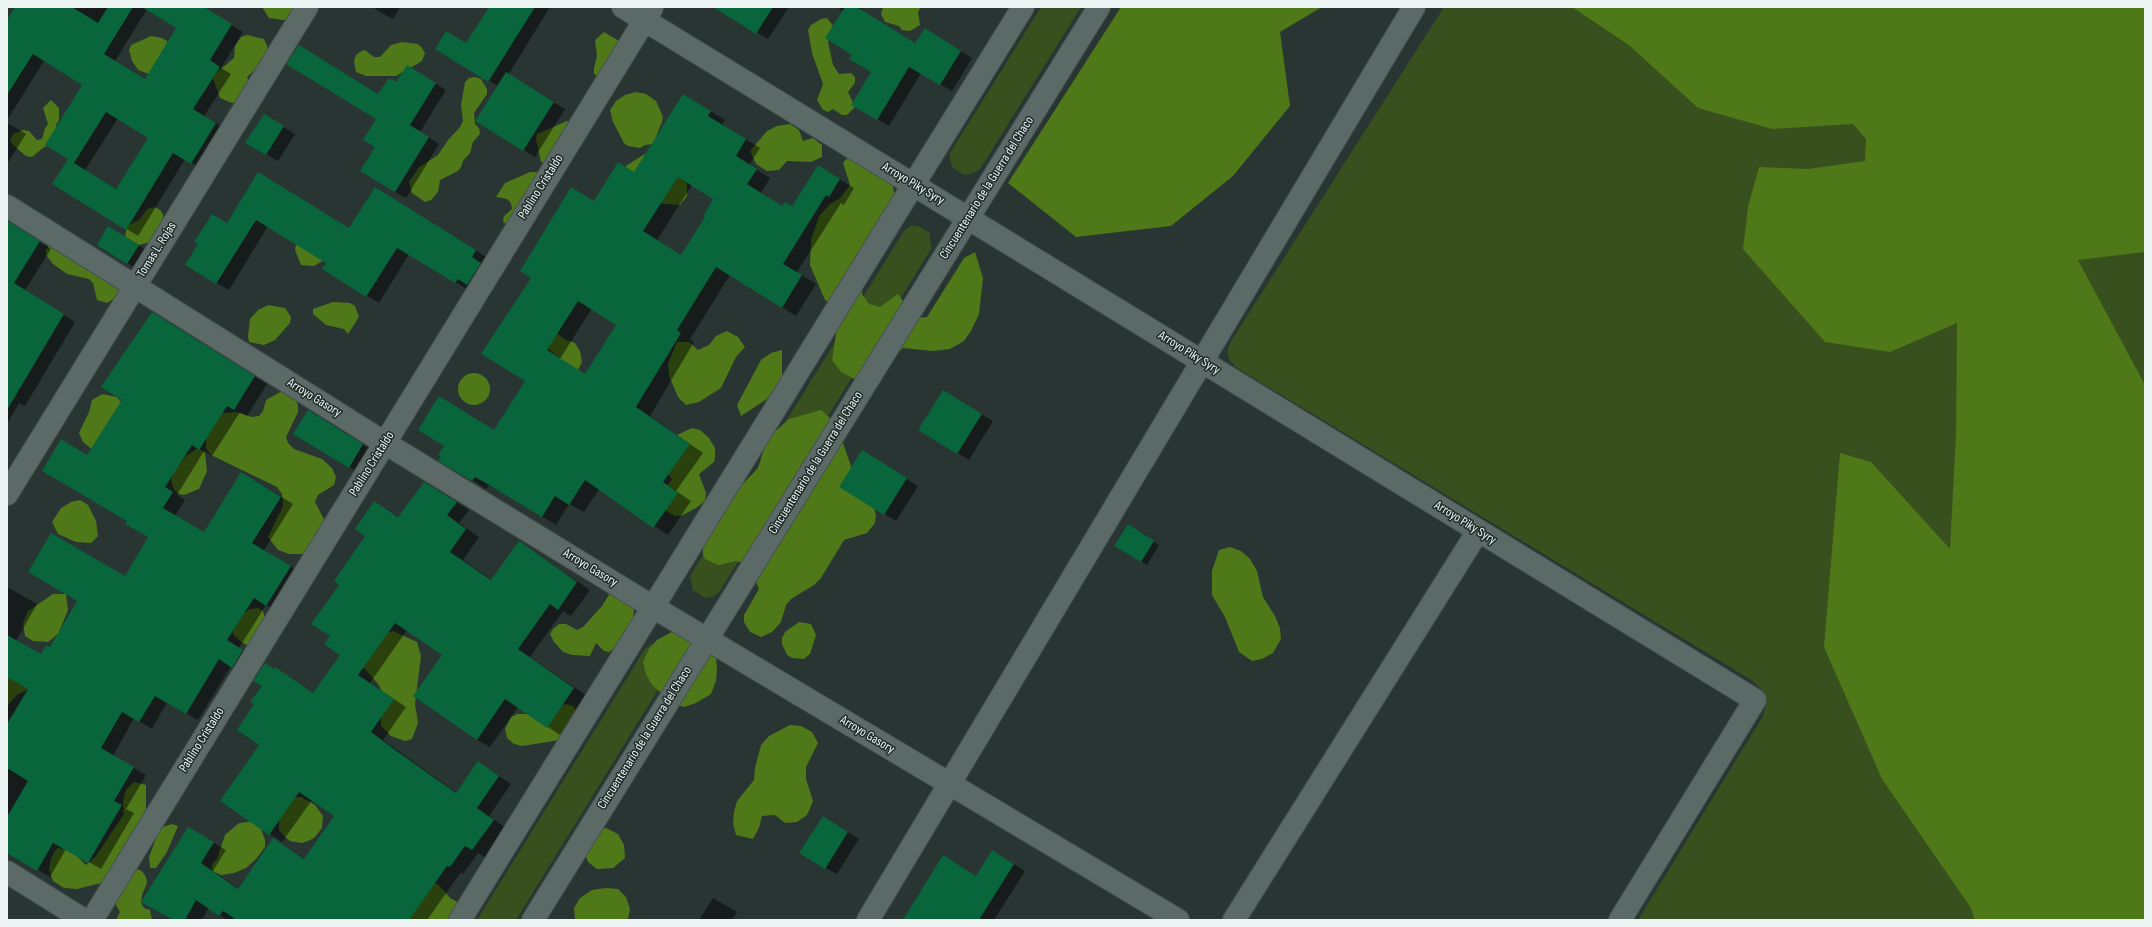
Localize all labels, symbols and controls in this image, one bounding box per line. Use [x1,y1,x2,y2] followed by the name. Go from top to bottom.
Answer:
[937,114,1037,262] street label: Cincuentenario de la Guerra del Chaco
[515,152,567,222] street label: Pablino Cristaldo
[879,159,947,209] street label: Arroyo Piky Syry
[134,219,180,281] street label: Tomas L. Rojas
[1155,328,1223,378] street label: Arroyo Piky Syry
[284,375,344,421] street label: Arroyo Gasory
[766,389,866,537] street label: Cincuentenario de la Guerra del Chaco
[346,429,398,499] street label: Pablino Cristaldo
[1431,498,1499,548] street label: Arroyo Piky Syry
[560,546,620,590] street label: Arroyo Gasory
[595,664,695,812] street label: Cincuentenario de la Guerra del Chaco
[176,705,228,775] street label: Pablino Cristaldo
[837,713,897,757] street label: Arroyo Gasory

